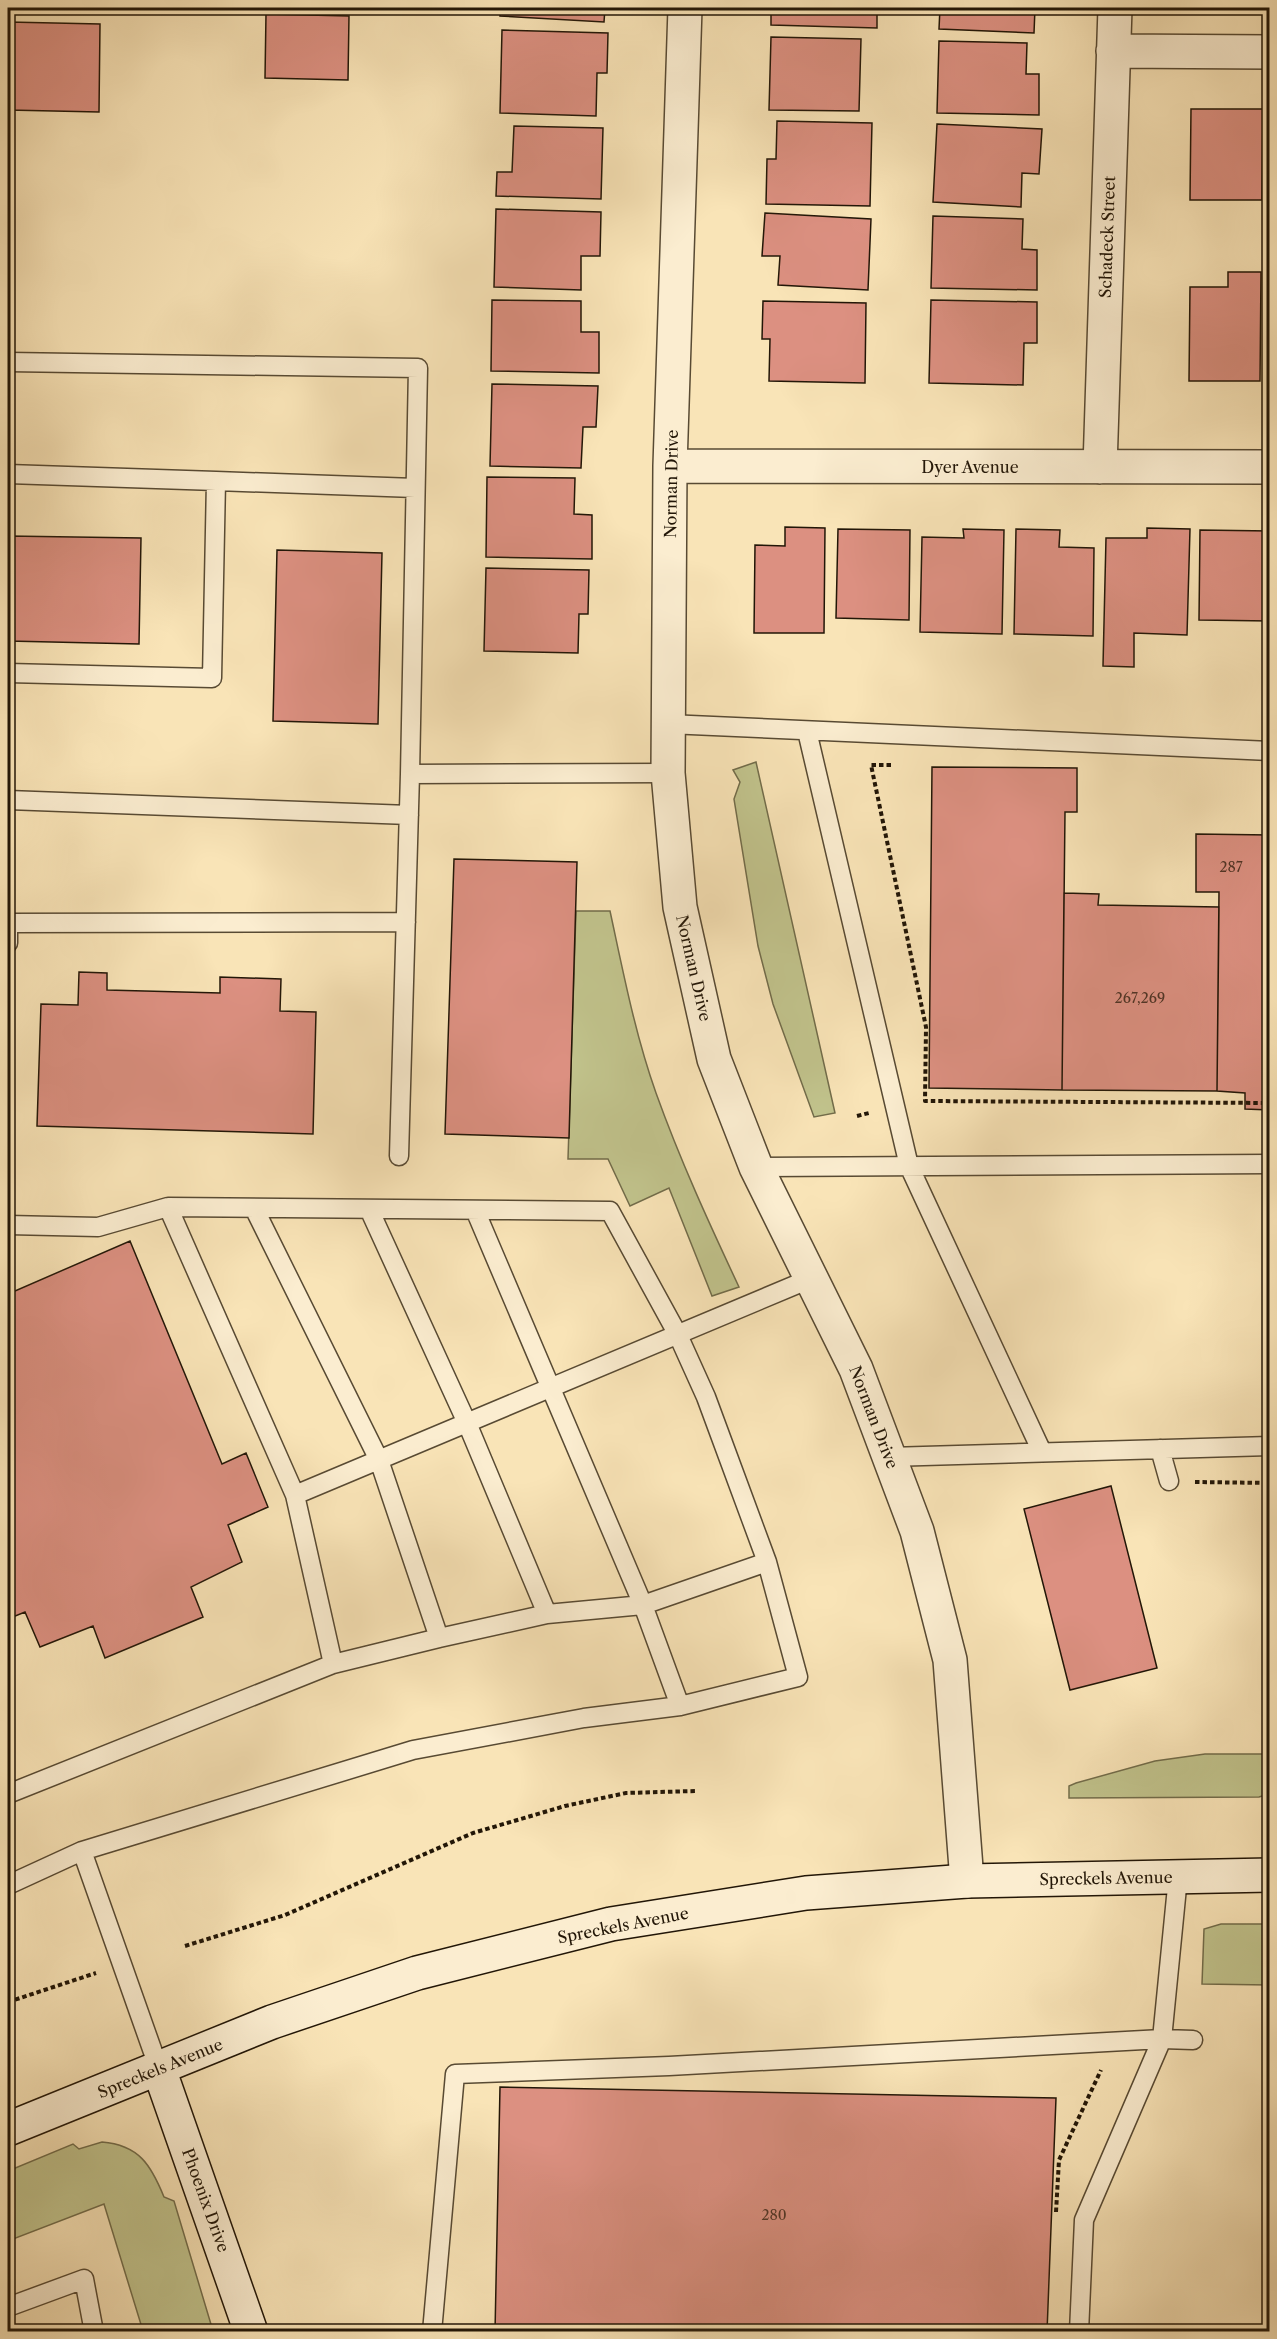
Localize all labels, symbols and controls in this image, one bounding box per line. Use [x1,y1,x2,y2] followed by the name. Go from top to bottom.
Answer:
[1095,175,1119,298] street label: Schadeck Street
[660,430,682,538] street label: Norman Drive
[921,457,1019,477] street label: Dyer Avenue
[1219,858,1243,876] house number: 287
[672,913,716,1023] street label: Norman Drive
[1115,989,1165,1007] house number: 267,269
[845,1363,903,1471] street label: Norman Drive
[1039,1867,1173,1889] street label: Spreckels Avenue
[556,1902,690,1948] street label: Spreckels Avenue
[95,2034,225,2102] street label: Spreckels Avenue
[178,2145,234,2255] street label: Phoenix Drive
[761,2206,787,2224] house number: 280

